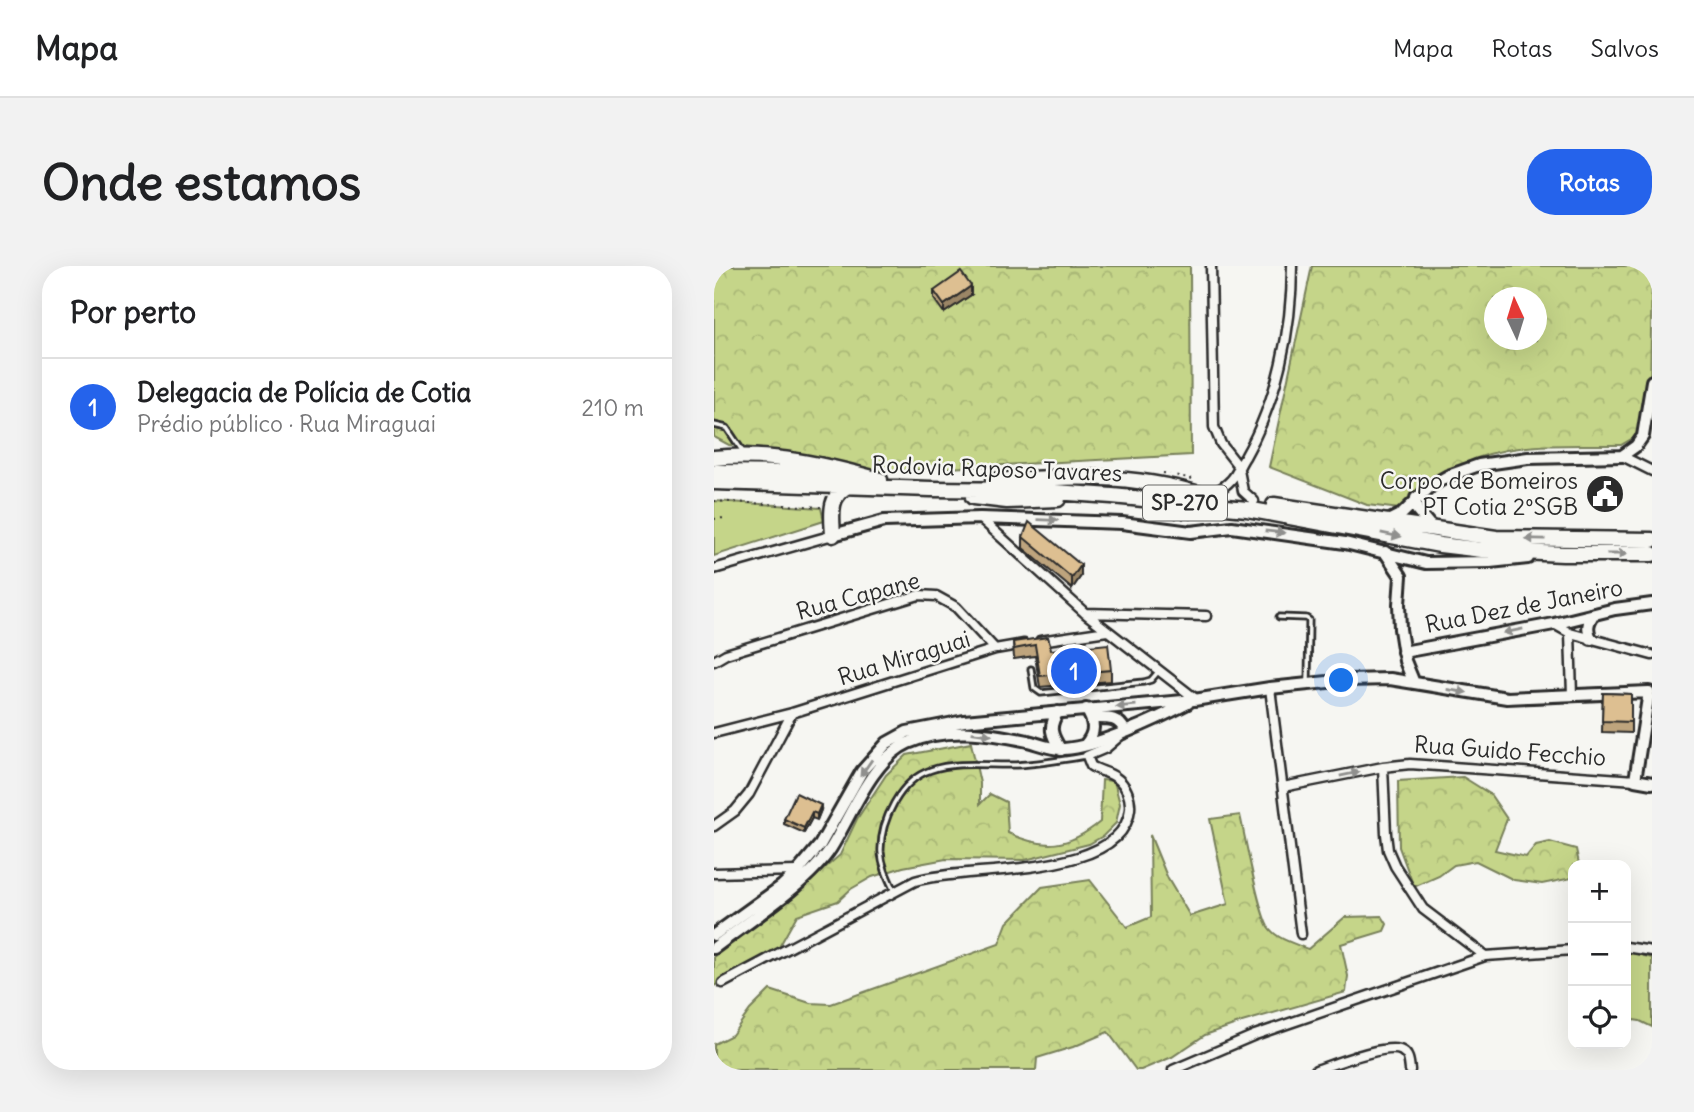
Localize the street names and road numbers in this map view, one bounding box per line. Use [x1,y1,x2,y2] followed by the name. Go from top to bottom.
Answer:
[871,450,1123,487] street label: Rodovia Raposo Tavares
[1143,485,1227,520] road number: SP-270
[793,565,923,626] street label: Rua Capane
[1423,572,1625,639] street label: Rua Dez de Janeiro
[834,624,973,691] street label: Rua Miraguai
[1413,729,1607,772] street label: Rua Guido Fecchio

